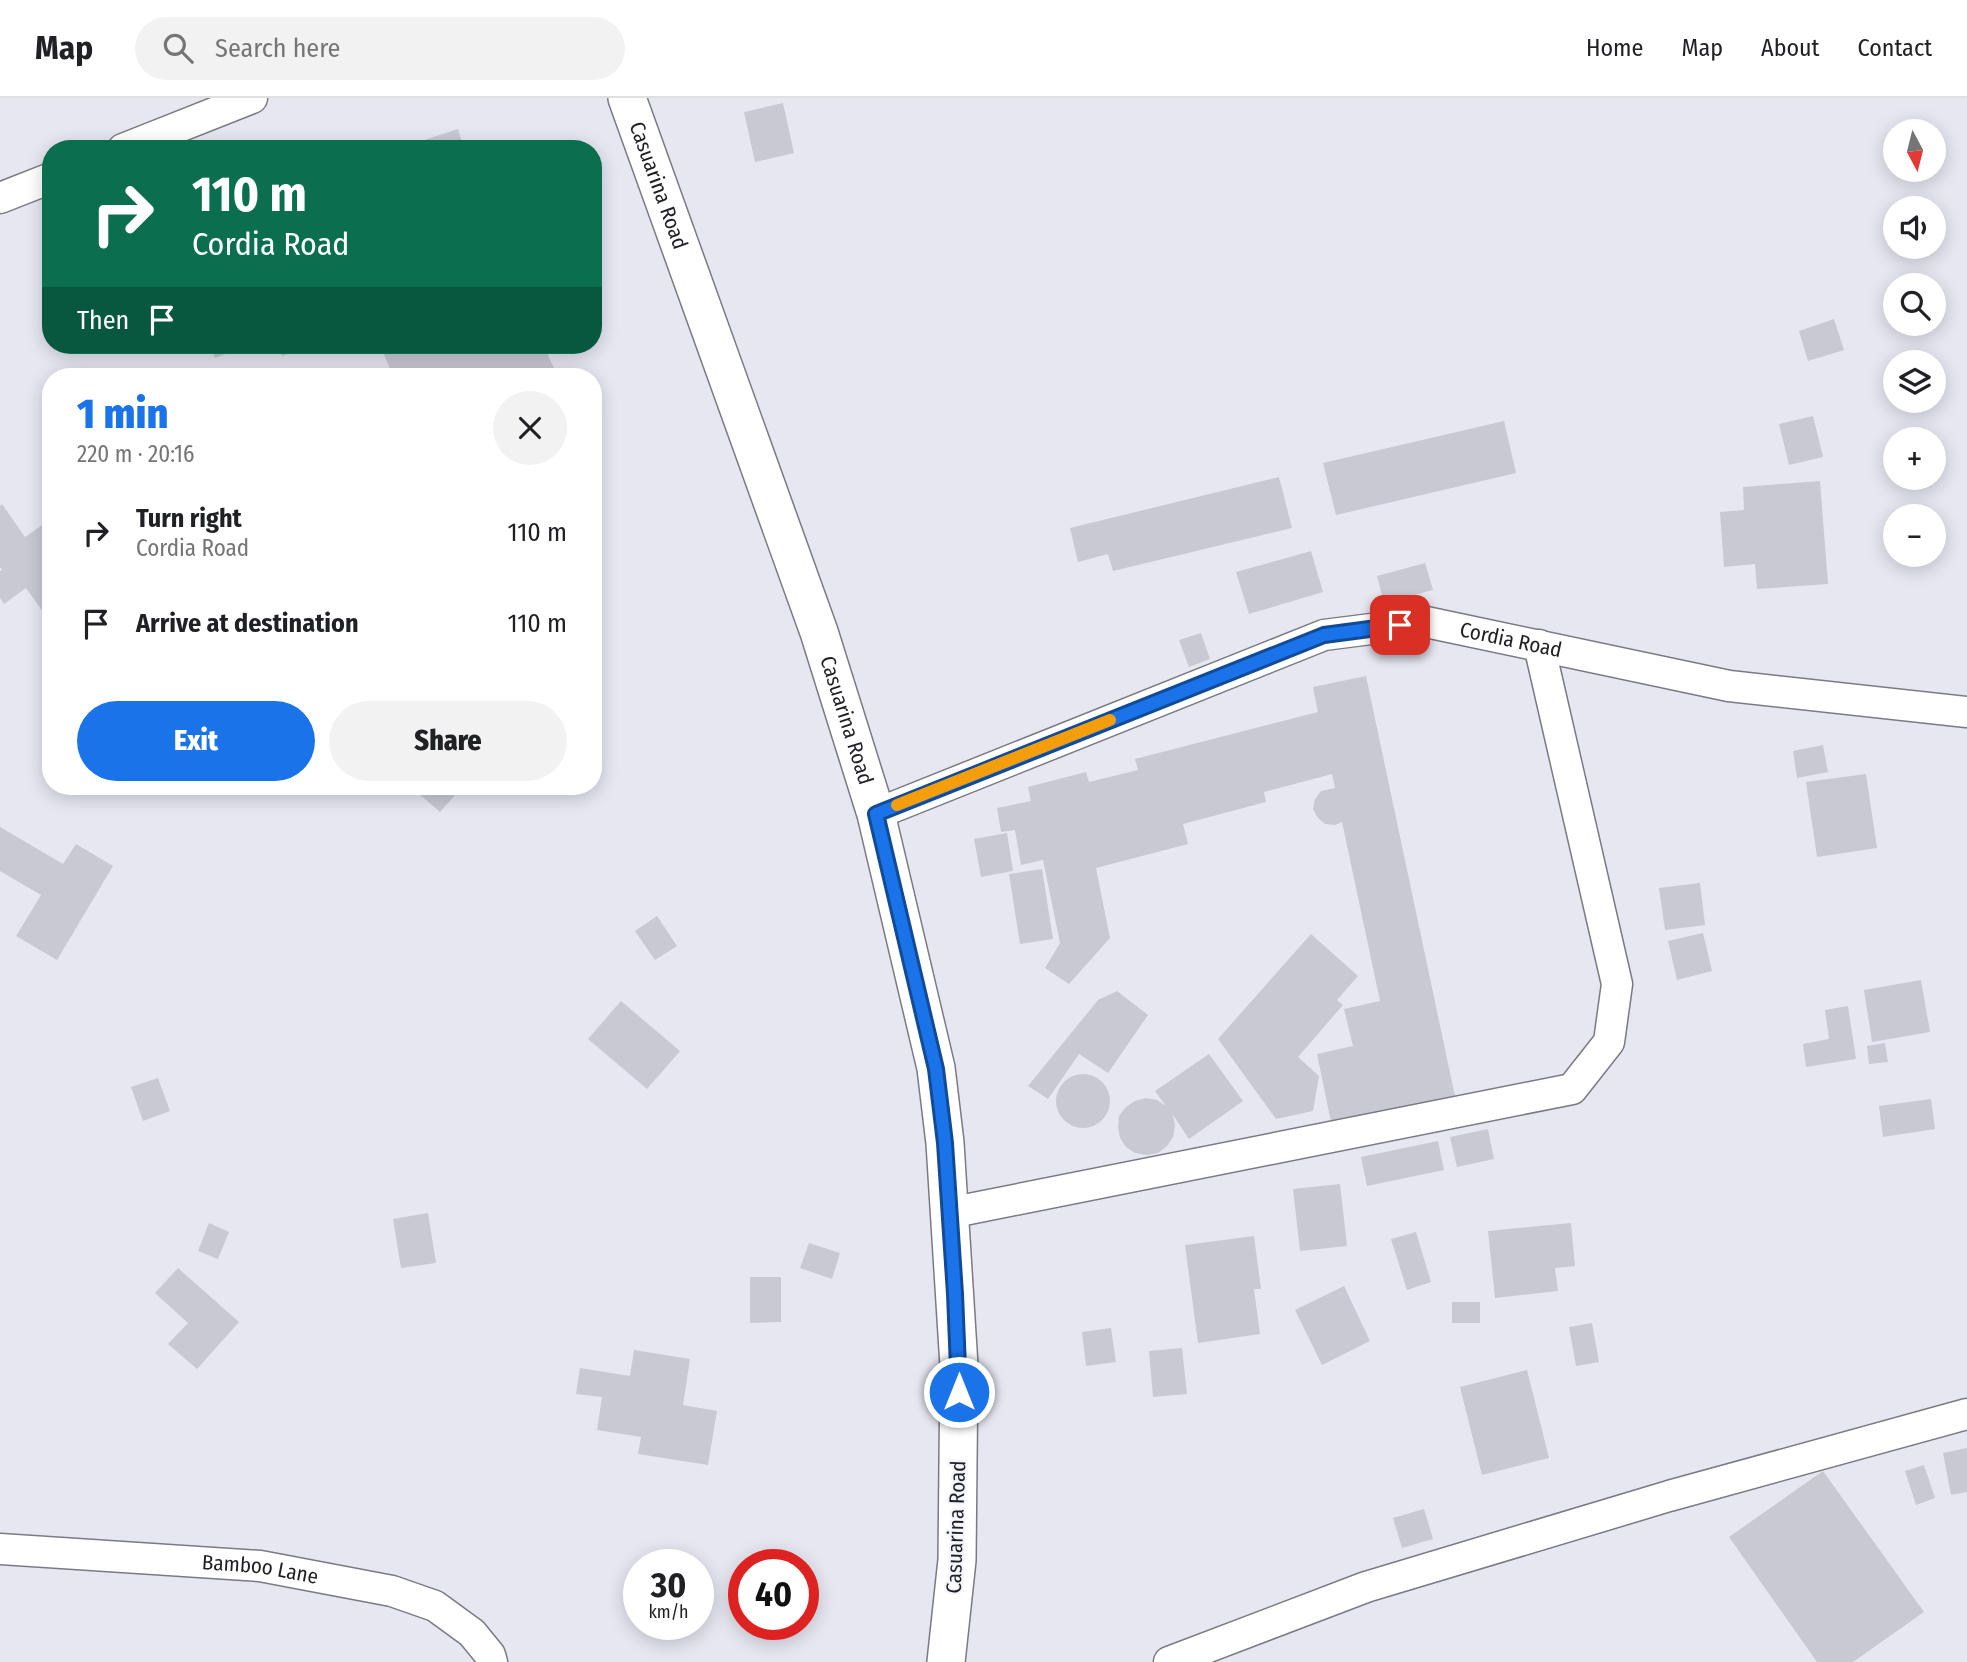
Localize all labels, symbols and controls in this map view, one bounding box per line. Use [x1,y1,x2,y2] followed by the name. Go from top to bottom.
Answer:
[135,17,625,80] search box
[35,28,93,68] text: Map
[159,29,197,67] icon: search
[215,33,340,64] text: Search here
[1586,34,1643,62] text: Home
[1681,34,1723,62] text: Map
[1761,34,1819,62] text: About
[1857,34,1932,62] text: Contact
[624,118,693,253] street label: Casuarina Road
[1883,119,1946,182] north arrow
[1883,119,1946,567] map controls
[192,165,307,224] text: 110 m
[77,168,168,259] icon: right
[1883,196,1946,259] button: sound
[192,225,349,263] text: Cordia Road
[1883,273,1946,336] button: search
[143,301,181,339] icon: arrive
[77,305,129,336] text: Then
[1883,350,1946,413] button: layers
[77,389,168,439] text: 1 min
[493,391,567,465] button: close
[1883,427,1946,490] button: +
[77,440,194,468] text: 220 m · 20:16
[136,503,242,534] text: Turn right
[1883,504,1946,567] button: −
[77,514,115,552] icon: right
[507,517,567,548] text: 110 m
[136,534,249,562] text: Cordia Road
[1370,595,1430,655] pin
[77,605,115,643] icon: arrive
[1381,606,1419,644] icon: arrive
[136,608,359,639] text: Arrive at destination
[507,608,567,639] text: 110 m
[1458,617,1564,663] street label: Cordia Road
[814,653,879,788] street label: Casuarina Road
[77,701,315,781] button: Exit
[329,701,567,781] button: Share
[922,1355,996,1429] position arrow
[941,1460,971,1594] street label: Casuarina Road
[201,1549,320,1590] street label: Bamboo Lane
[728,1549,819,1640] speed limit sign: 40
[651,1564,686,1606] text: 30
[648,1601,689,1623] text: km/h

